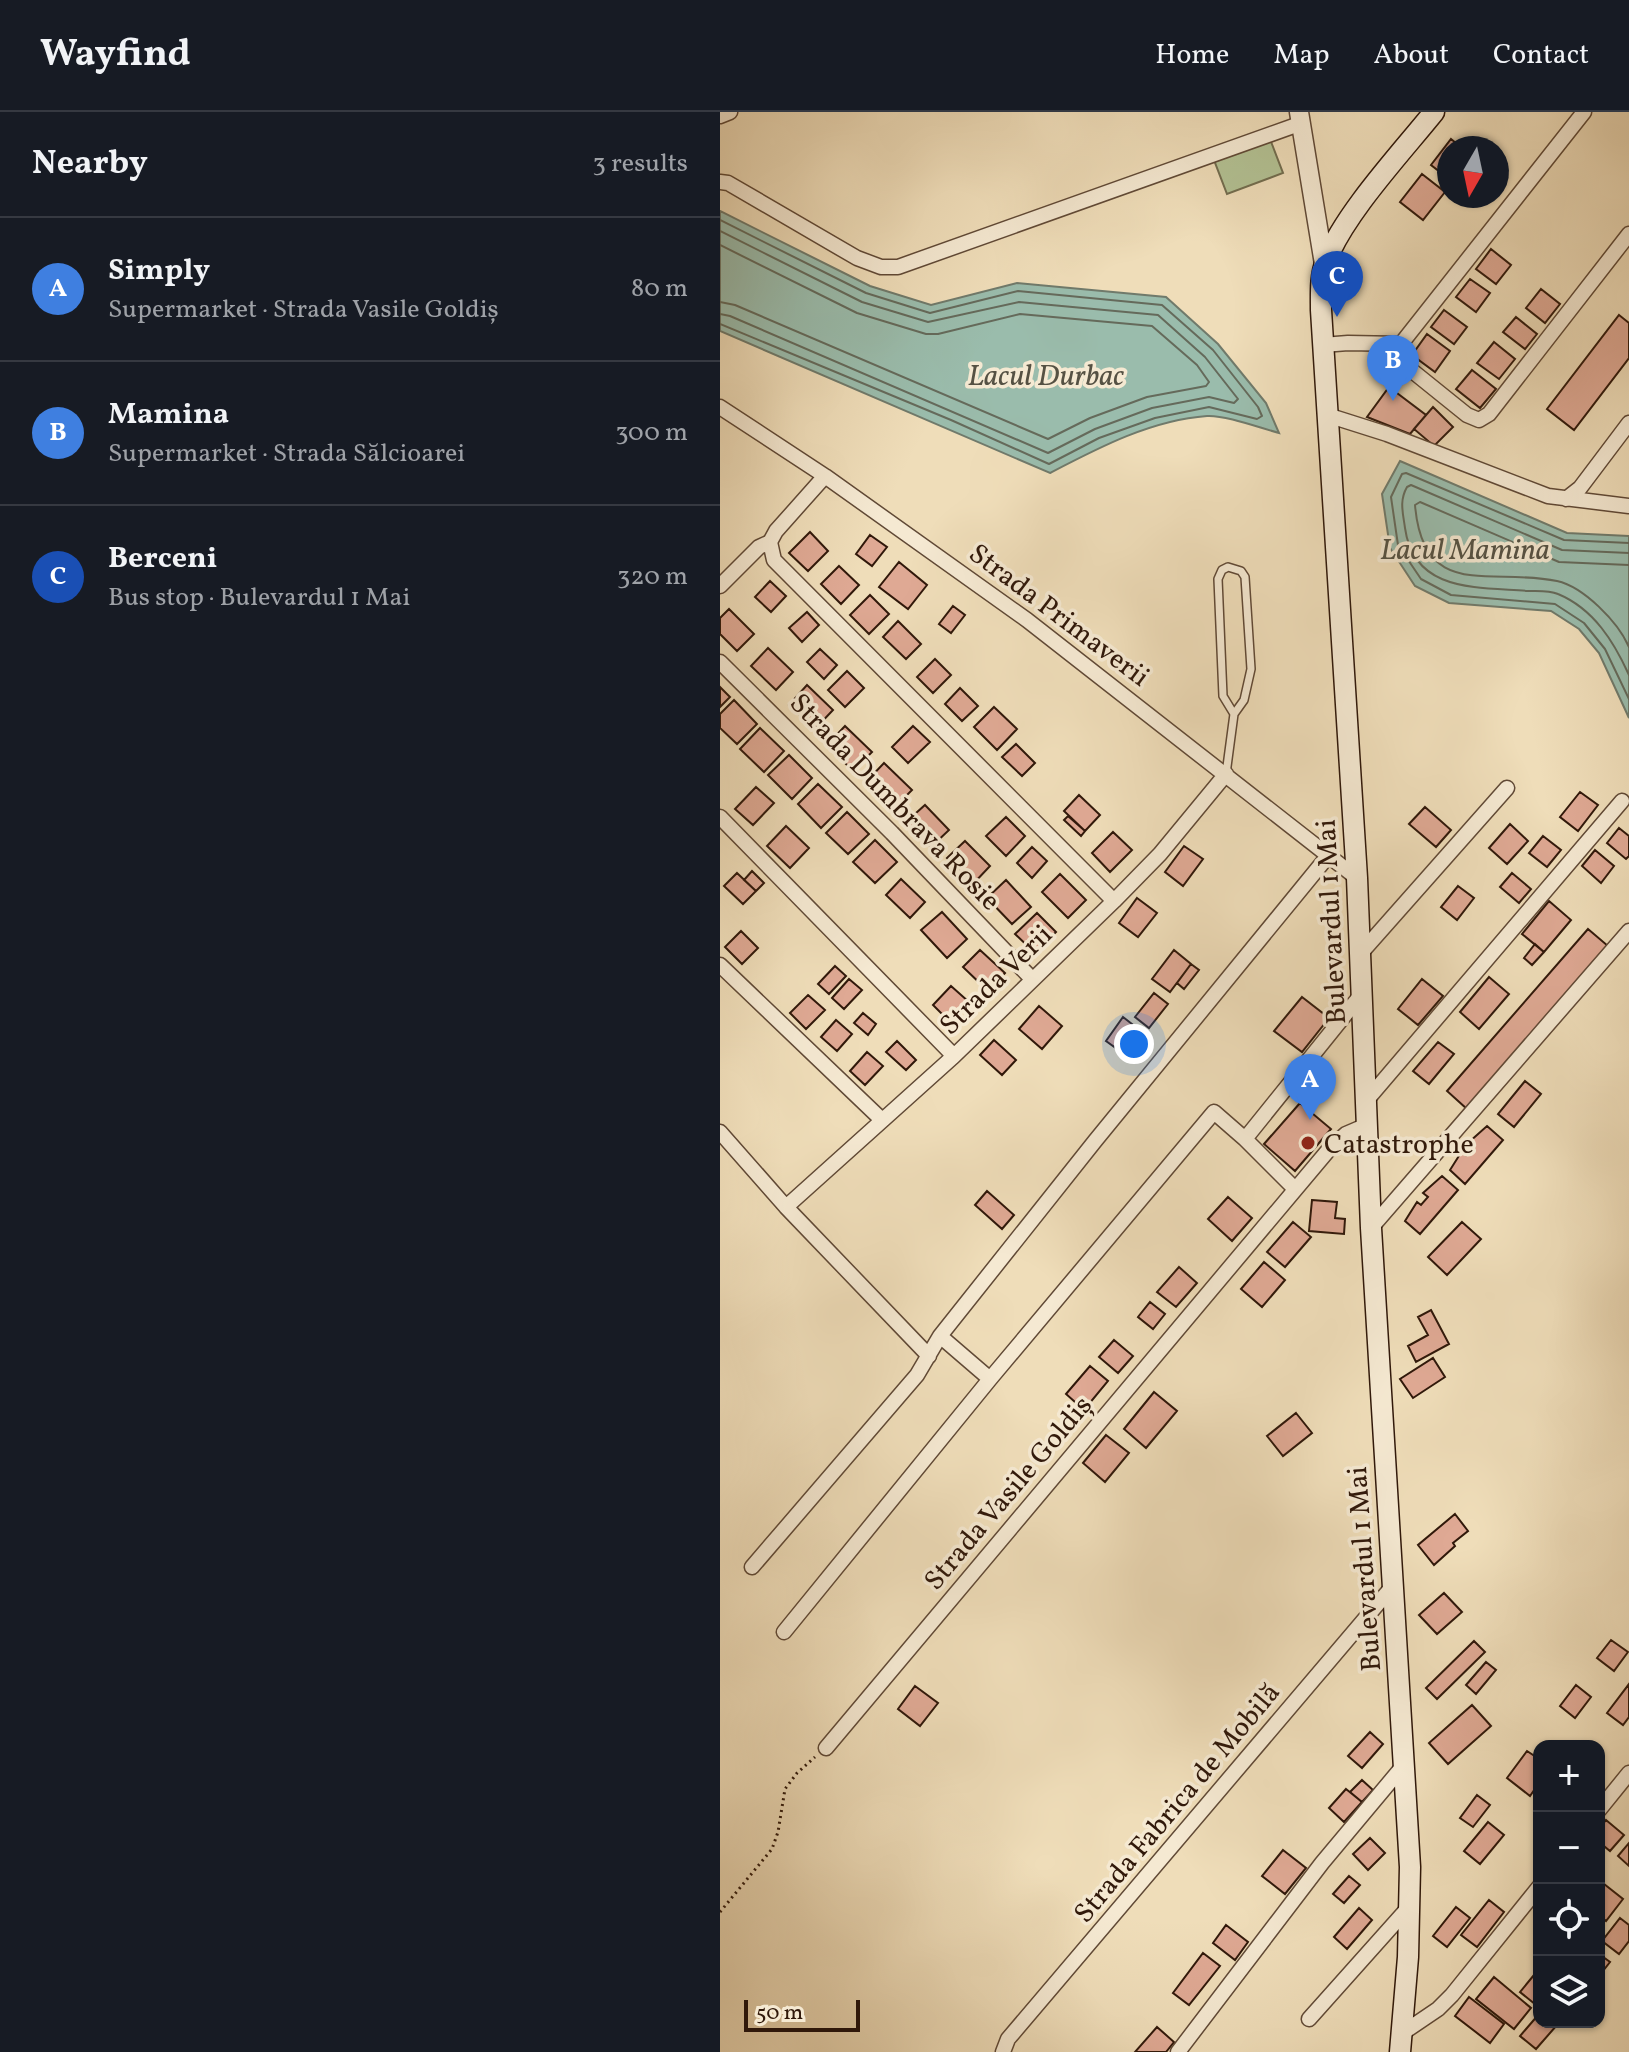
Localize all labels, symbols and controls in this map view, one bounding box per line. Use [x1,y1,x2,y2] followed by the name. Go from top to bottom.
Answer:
[40,29,191,82] text: Wayfind
[1155,36,1229,75] text: Home
[1273,36,1329,75] text: Map
[1373,36,1449,75] text: About
[1493,36,1589,75] text: Contact
[1437,136,1509,208] north arrow
[32,141,148,188] text: Nearby
[592,146,688,182] text: 3 results
[108,250,210,292] text: Simply
[1311,251,1363,317] pin: C
[49,271,67,307] text: A
[631,271,688,307] text: 80 m
[108,292,499,328] text: Supermarket · Strada Vasile Goldiș
[1367,335,1419,401] pin: B
[968,356,1124,398] water label: Lacul Durbac
[108,394,229,436] text: Mamina
[49,415,67,451] text: B
[615,415,688,451] text: 300 m
[108,436,465,472] text: Supermarket · Strada Sălcioarei
[1380,530,1550,572] water label: Lacul Mamina
[960,535,1157,697] street label: Strada Primaverii
[108,538,217,580] text: Berceni
[50,559,66,595] text: C
[617,559,688,595] text: 320 m
[108,580,410,616] text: Bus stop · Bulevardul 1 Mai
[780,685,1009,920] street label: Strada Dumbrava Rosie
[1308,818,1357,1026] street label: Bulevardul 1 Mai
[931,917,1062,1045] street label: Strada Verii
[1114,1024,1154,1064] your location
[1284,1054,1336,1120] pin: A
[1324,1126,1474,1165] place label: Catastrophe
[1299,1134,1317,1152] marker: Catastrophe
[916,1388,1102,1599] street label: Strada Vasile Goldiș
[1339,1465,1392,1673] street label: Bulevardul 1 Mai
[1066,1675,1290,1932] street label: Strada Fabrica de Mobilă
[1533,1740,1605,2028] map controls
[1533,1740,1605,1812] button: +
[1533,1812,1605,1884] button: −
[1533,1884,1605,1956] button: locate
[1533,1956,1605,2028] button: layers
[744,1996,860,2032] scale bar
[756,1998,803,2029] text: 50 m

